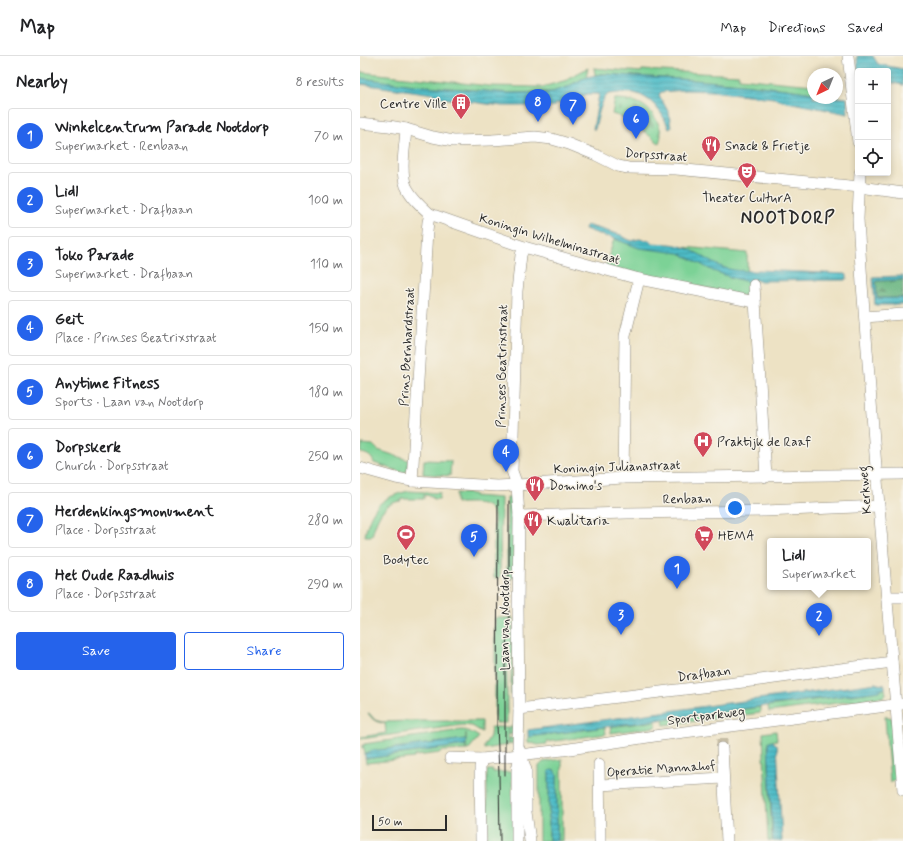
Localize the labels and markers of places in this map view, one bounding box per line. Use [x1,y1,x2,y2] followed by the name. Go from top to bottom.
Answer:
[525,89,551,122] pin: 8
[450,92,472,120] building icon: Centre Ville
[560,92,586,125] pin: 7
[380,96,447,113] place label: Centre Ville
[623,106,649,139] pin: 6
[700,134,722,162] restaurant icon: Snack & Frietje
[725,138,810,155] place label: Snack & Frietje
[736,161,758,189] theatre icon: Theater CulturA
[702,190,792,207] place label: Theater CulturA
[692,430,714,458] hospital icon: Praktijk de Raaf
[717,434,811,451] place label: Praktijk de Raaf
[493,439,519,472] pin: 4
[524,474,546,502] restaurant icon: Domino's
[549,478,603,495] place label: Domino's
[522,509,544,537] restaurant icon: Kwalitaria
[547,513,609,530] place label: Kwalitaria
[395,523,417,551] sports icon: Bodytec
[461,524,487,557] pin: 5
[693,524,715,552] supermarket icon: HEMA
[718,528,754,545] place label: HEMA
[383,552,429,569] place label: Bodytec
[664,556,690,589] pin: 1
[608,602,634,635] pin: 3
[806,603,832,636] pin: 2

